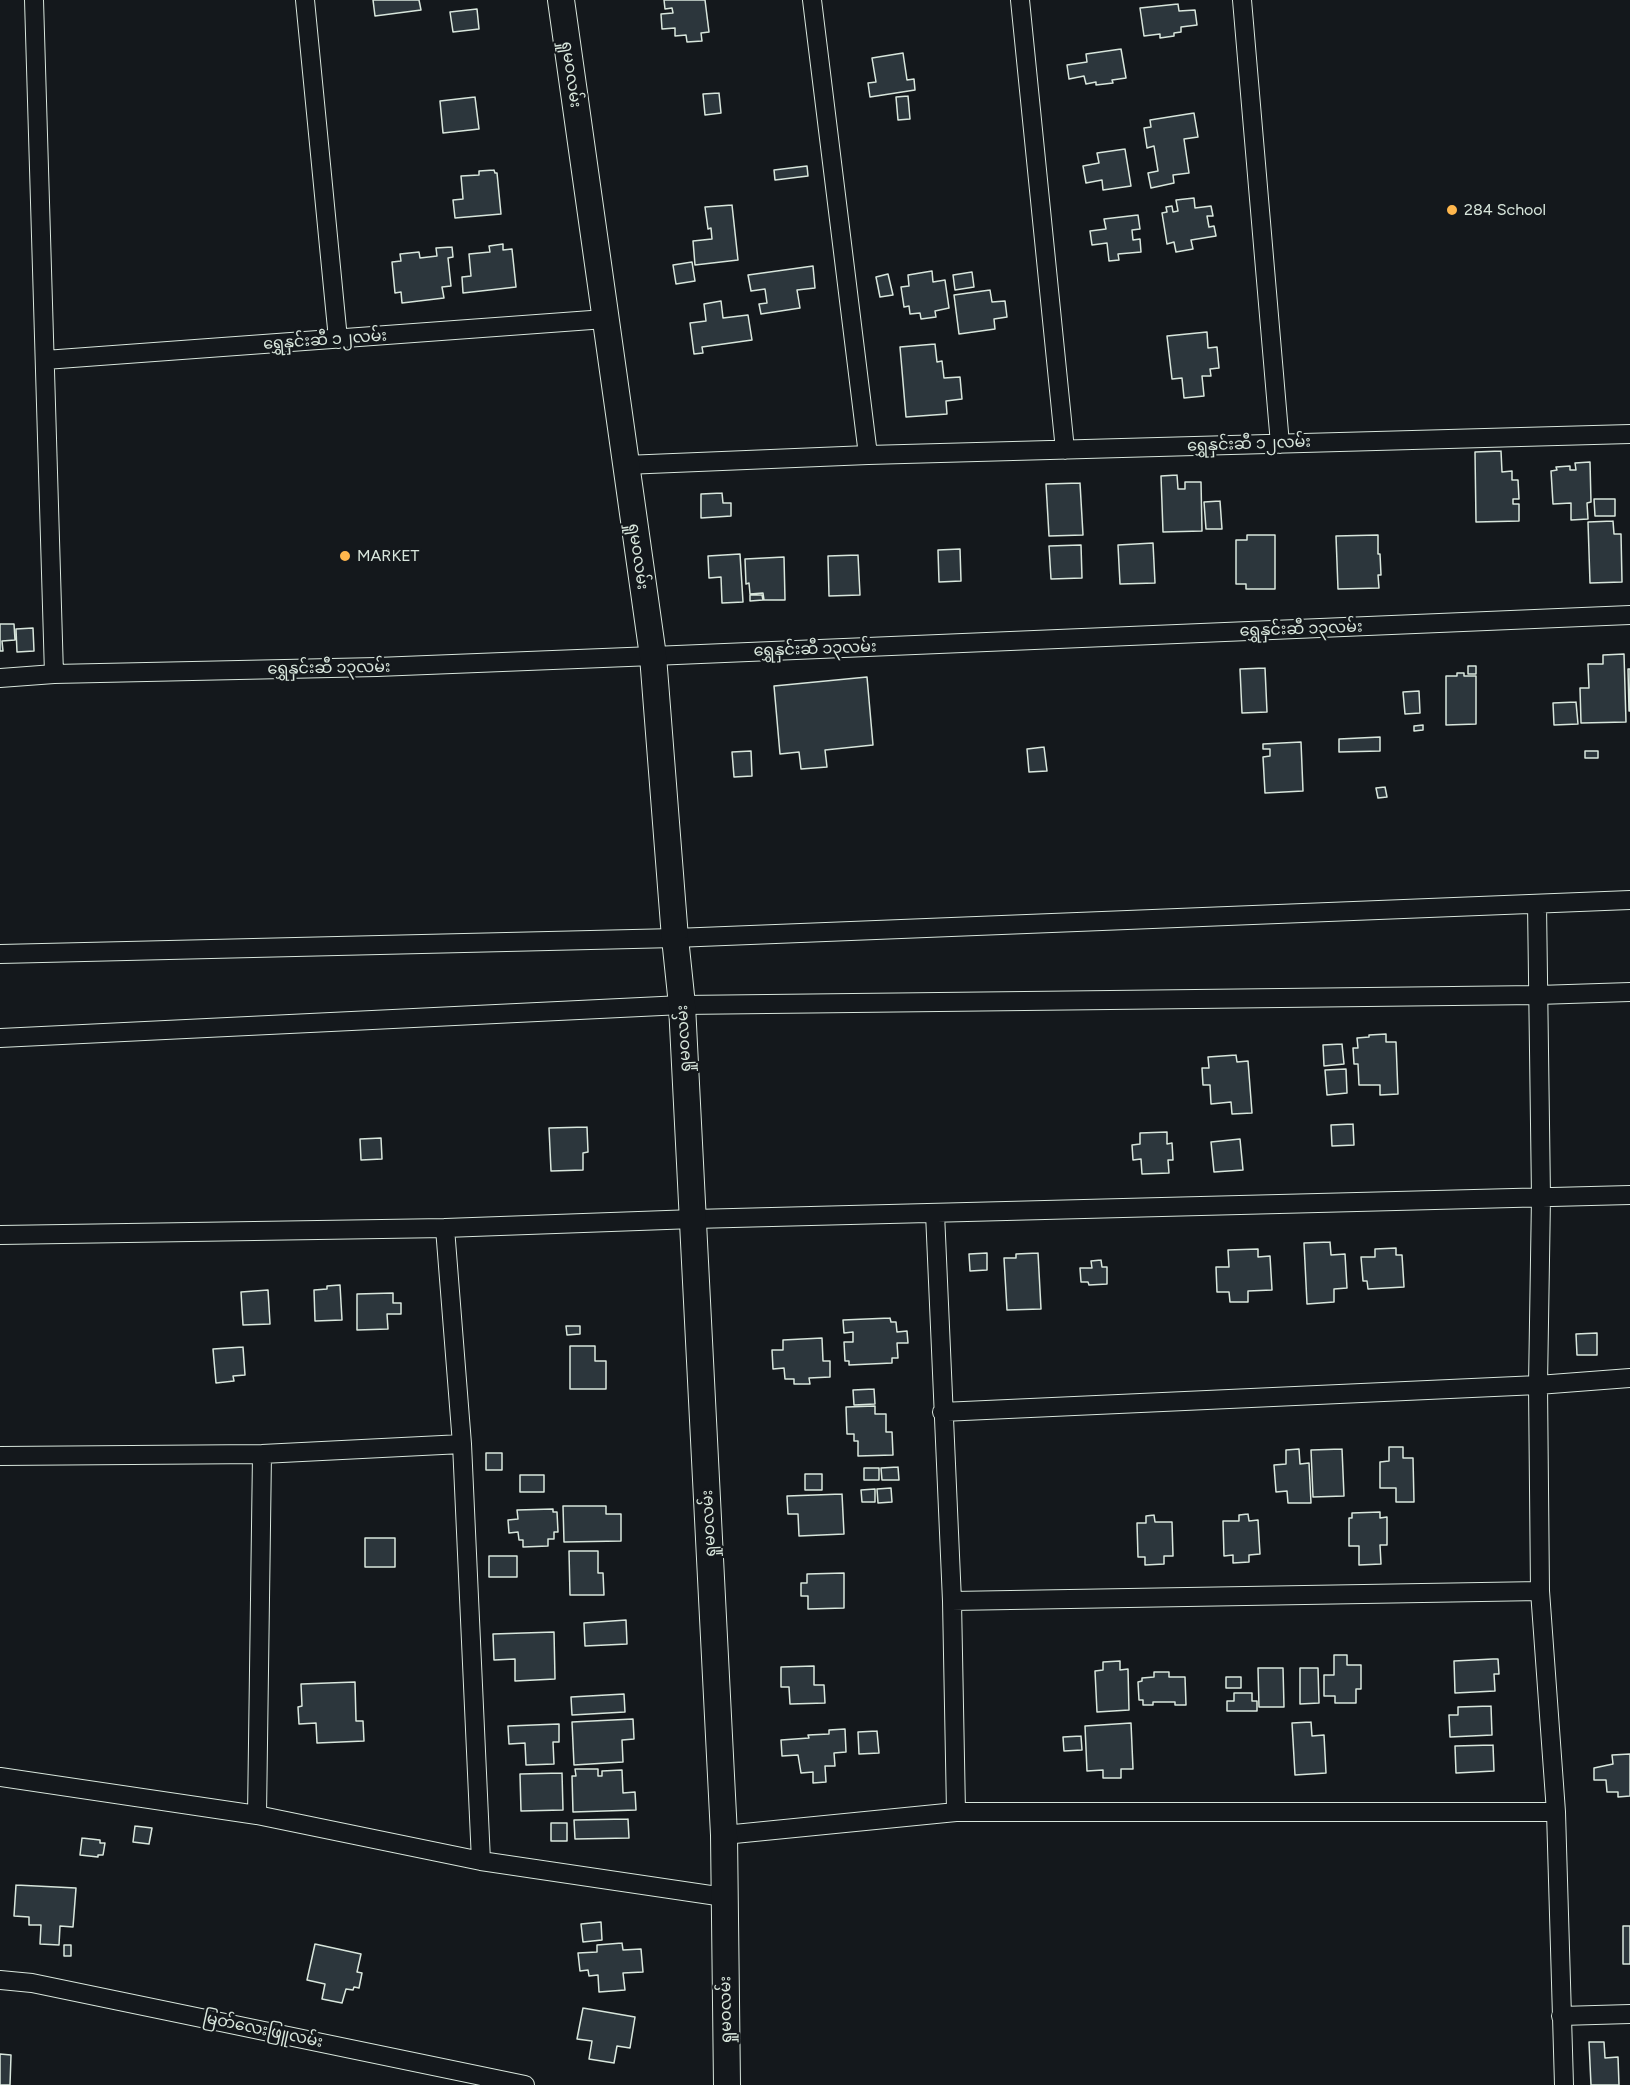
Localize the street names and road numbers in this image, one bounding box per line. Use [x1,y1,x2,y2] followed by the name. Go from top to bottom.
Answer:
[557,39,585,109] street label: ရှုမဝလမ်း
[262,326,388,354] street label: ရွှေနှင်းဆီ ၁၂လမ်း
[1187,432,1311,456] street label: ရွှေနှင်းဆီ ၁၂လမ်း
[624,521,652,591] street label: ရှုမဝလမ်း
[1239,617,1363,641] street label: ရွှေနှင်းဆီ ၁၃လမ်း
[753,637,877,661] street label: ရွှေနှင်းဆီ ၁၃လမ်း
[267,657,391,679] street label: ရွှေနှင်းဆီ ၁၃လမ်း
[673,1005,695,1073] street label: ရှုမဝလမ်း
[698,1490,720,1558] street label: ရှုမဝလမ်း
[716,1976,736,2044] street label: ရှုမဝလမ်း
[201,2008,325,2052] street label: မြတ်လေးဖြူလမ်း

